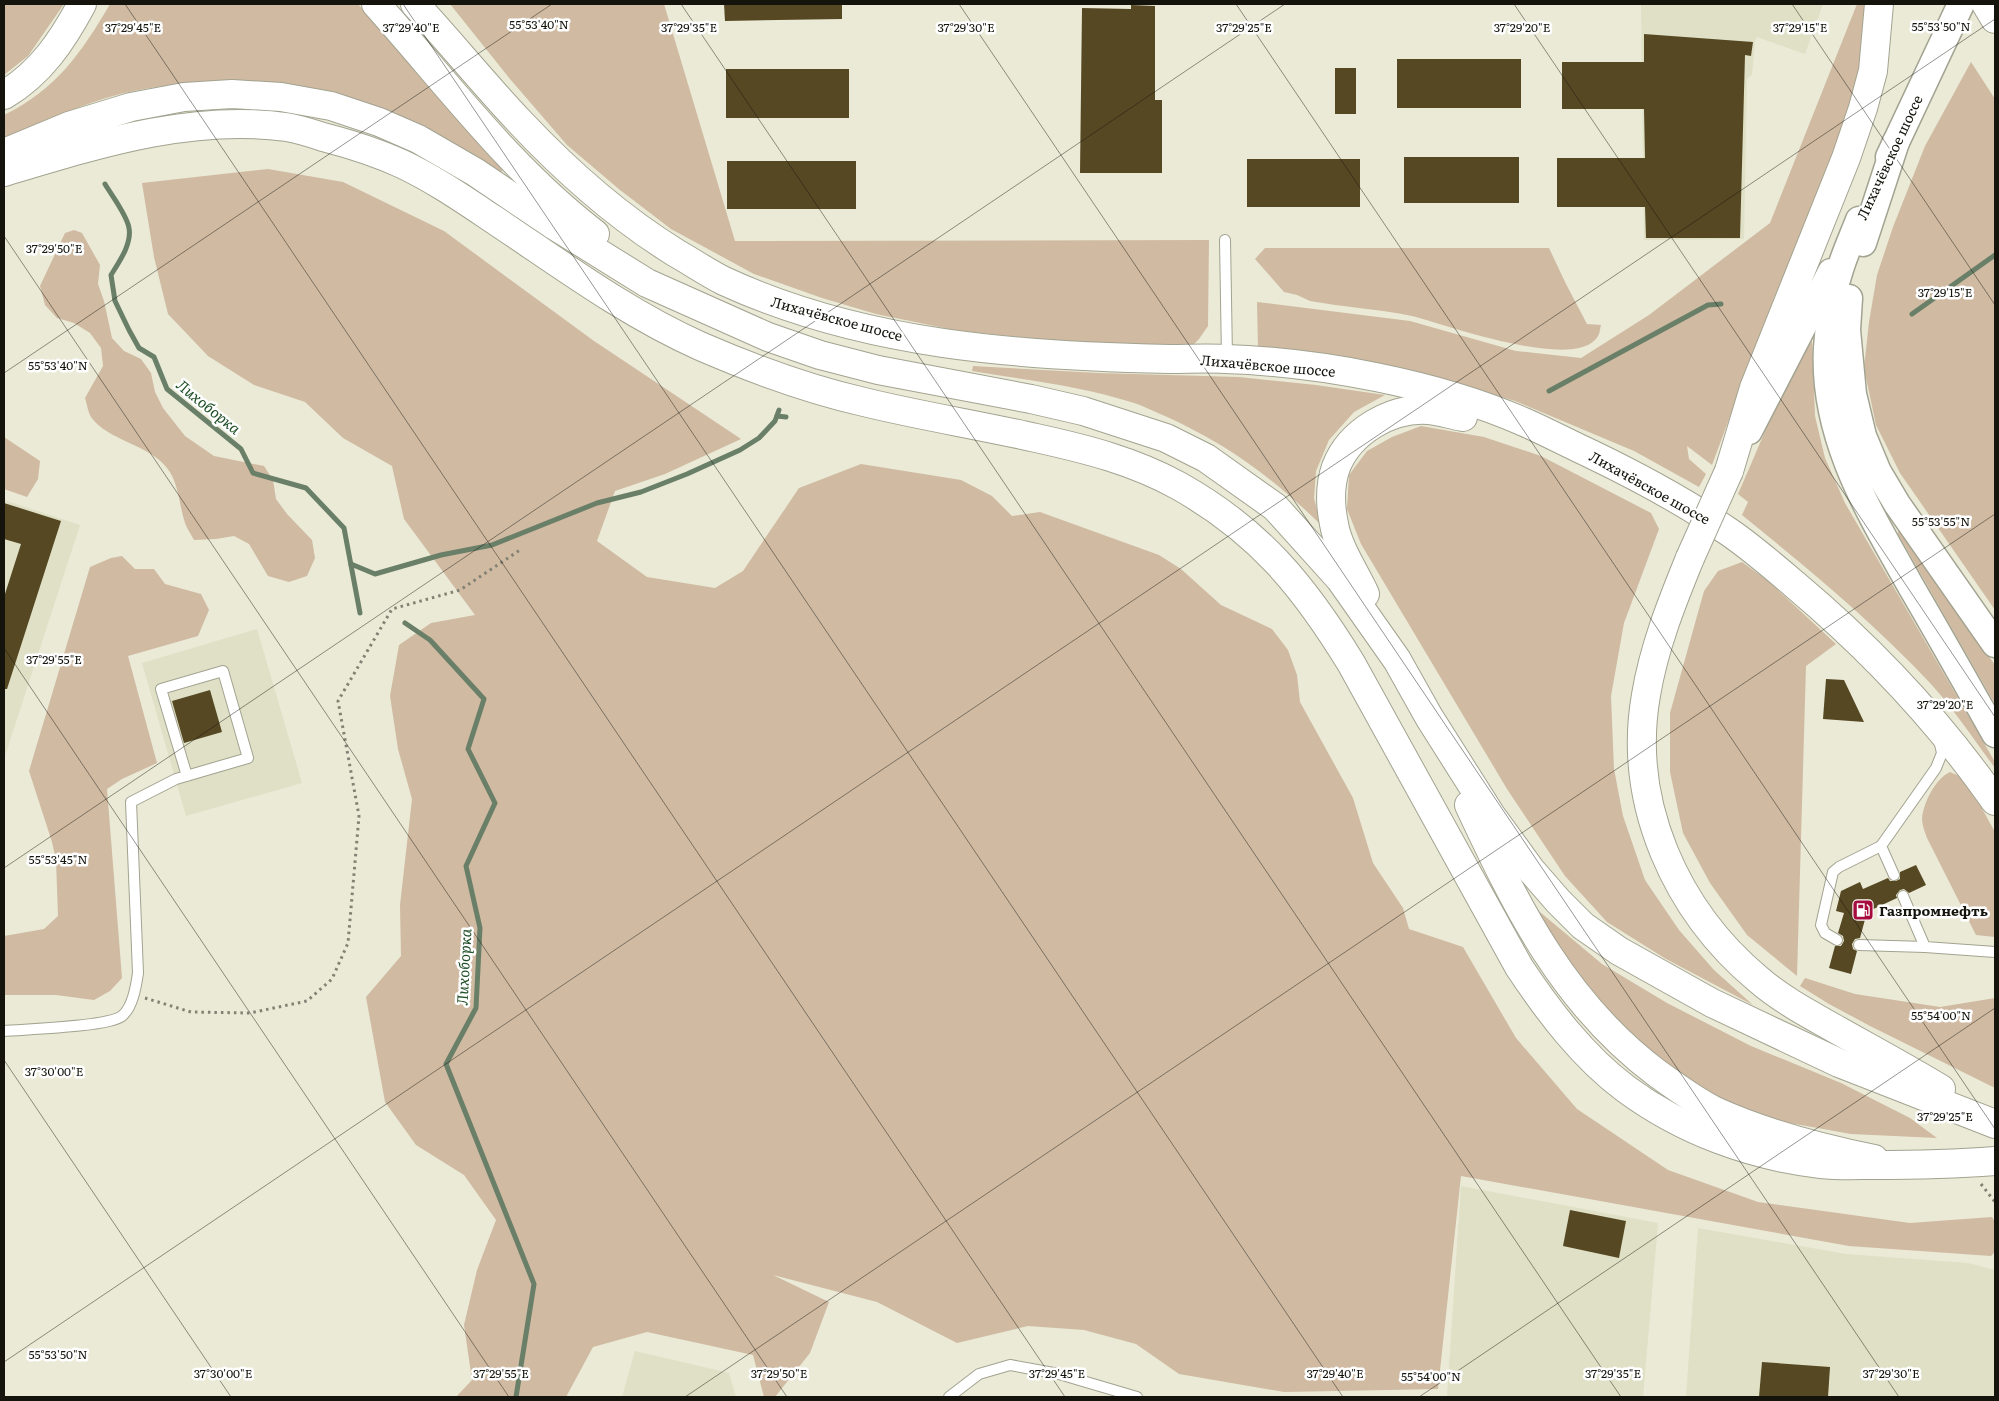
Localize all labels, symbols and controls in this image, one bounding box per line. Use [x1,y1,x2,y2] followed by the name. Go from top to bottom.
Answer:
[509,15,569,33] text: 55°53'40"N
[1911,17,1971,35] text: 55°53'50"N
[105,18,162,36] text: 37°29'45"E
[382,18,440,36] text: 37°29'40"E
[661,18,717,36] text: 37°29'35"E
[937,18,995,36] text: 37°29'30"E
[1216,18,1272,36] text: 37°29'25"E
[1494,18,1551,36] text: 37°29'20"E
[1773,18,1828,36] text: 37°29'15"E
[1851,91,1927,223] street label: Лихачёвское шоссе
[26,239,83,257] text: 37°29'50"E
[1918,283,1973,301] text: 37°29'15"E
[769,291,905,345] street label: Лихачёвское шоссе
[1200,349,1336,381] street label: Лихачёвское шоссе
[28,356,88,374] text: 55°53'40"N
[172,373,246,439] water label: Лихоборка
[1586,445,1714,529] street label: Лихачёвское шоссе
[1912,512,1970,530] text: 55°53'55"N
[26,650,82,668] text: 37°29'55"E
[1917,695,1974,713] text: 37°29'20"E
[29,850,87,868] text: 55°53'45"N
[1851,898,1875,922] fuel station icon: Газпромнефть
[1879,900,1988,920] place label: Газпромнефть
[450,928,477,1006] water label: Лихоборка
[1911,1006,1971,1024] text: 55°54'00"N
[25,1062,84,1080] text: 37°30'00"E
[1917,1107,1973,1125] text: 37°29'25"E
[28,1345,88,1363] text: 55°53'50"N
[194,1364,253,1382] text: 37°30'00"E
[473,1364,529,1382] text: 37°29'55"E
[751,1364,808,1382] text: 37°29'50"E
[1029,1364,1086,1382] text: 37°29'45"E
[1306,1364,1364,1382] text: 37°29'40"E
[1585,1364,1641,1382] text: 37°29'35"E
[1862,1364,1920,1382] text: 37°29'30"E
[1401,1367,1461,1385] text: 55°54'00"N

